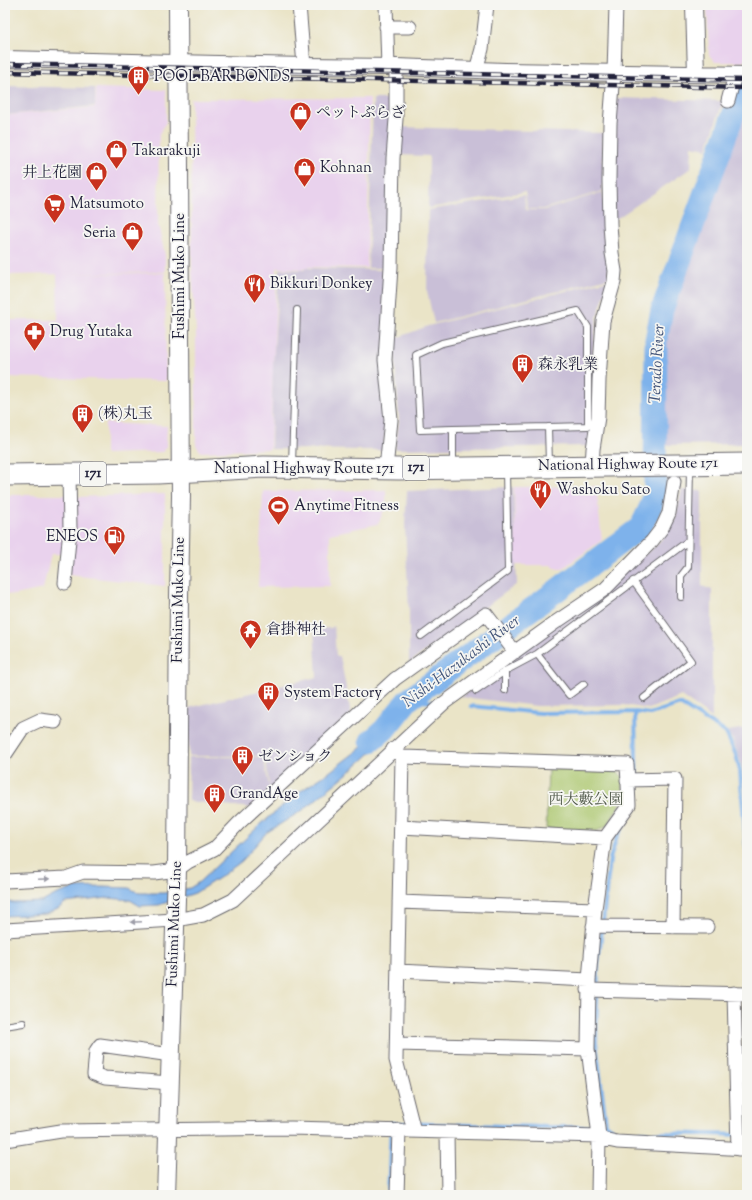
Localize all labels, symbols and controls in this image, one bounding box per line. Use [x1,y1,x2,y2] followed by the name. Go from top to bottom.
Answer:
[126,64,152,97] building icon: POOL BAR BONDS
[154,67,290,88] place label: POOL BAR BONDS
[287,100,313,133] shop icon: ペットぷらざ
[316,103,405,124] place label: ペットぷらざ
[104,138,130,171] shop icon: Takarakuji
[132,141,201,162] place label: Takarakuji
[291,155,317,188] shop icon: Kohnan
[320,158,372,179] place label: Kohnan
[84,160,110,193] shop icon: 井上花園
[22,163,82,184] place label: 井上花園
[42,191,68,224] supermarket icon: Matsumoto
[70,194,144,215] place label: Matsumoto
[170,213,191,339] street label: Fushimi Muko Line
[119,220,145,253] shop icon: Seria
[83,223,116,244] place label: Seria
[241,271,267,304] restaurant icon: Bikkuri Donkey
[270,274,373,295] place label: Bikkuri Donkey
[21,319,47,352] pharmacy icon: Drug Yutaka
[50,322,132,343] place label: Drug Yutaka
[644,323,672,404] water label: Terado River
[509,352,535,385] building icon: 森永乳業
[538,355,598,376] place label: 森永乳業
[69,401,95,434] building icon: (株)丸玉
[98,404,153,425] place label: (株)丸玉
[538,453,718,477] street label: National Highway Route 171
[403,456,429,480] road number: 171
[214,459,394,480] street label: National Highway Route 171
[80,462,106,486] road number: 171
[527,477,553,510] restaurant icon: Washoku Sato
[556,480,650,501] place label: Washoku Sato
[265,493,291,526] sports icon: Anytime Fitness
[294,496,399,517] place label: Anytime Fitness
[101,524,127,557] fuel station icon: ENEOS
[46,527,98,548] place label: ENEOS
[167,537,191,663] street label: Fushimi Muko Line
[399,610,526,714] water label: Nishi-Hazukashi River
[238,617,264,650] temple icon: 倉掛神社
[266,620,326,641] place label: 倉掛神社
[256,680,282,713] building icon: System Factory
[284,683,382,704] place label: System Factory
[230,744,256,777] building icon: ゼンショク
[258,747,332,768] place label: ゼンショク
[202,781,228,814] building icon: GrandAge
[230,784,298,805] place label: GrandAge
[548,790,624,811] park label: 西大藪公園
[162,861,188,987] street label: Fushimi Muko Line
[38,876,51,882] one-way arrow
[130,919,142,926] one-way arrow

